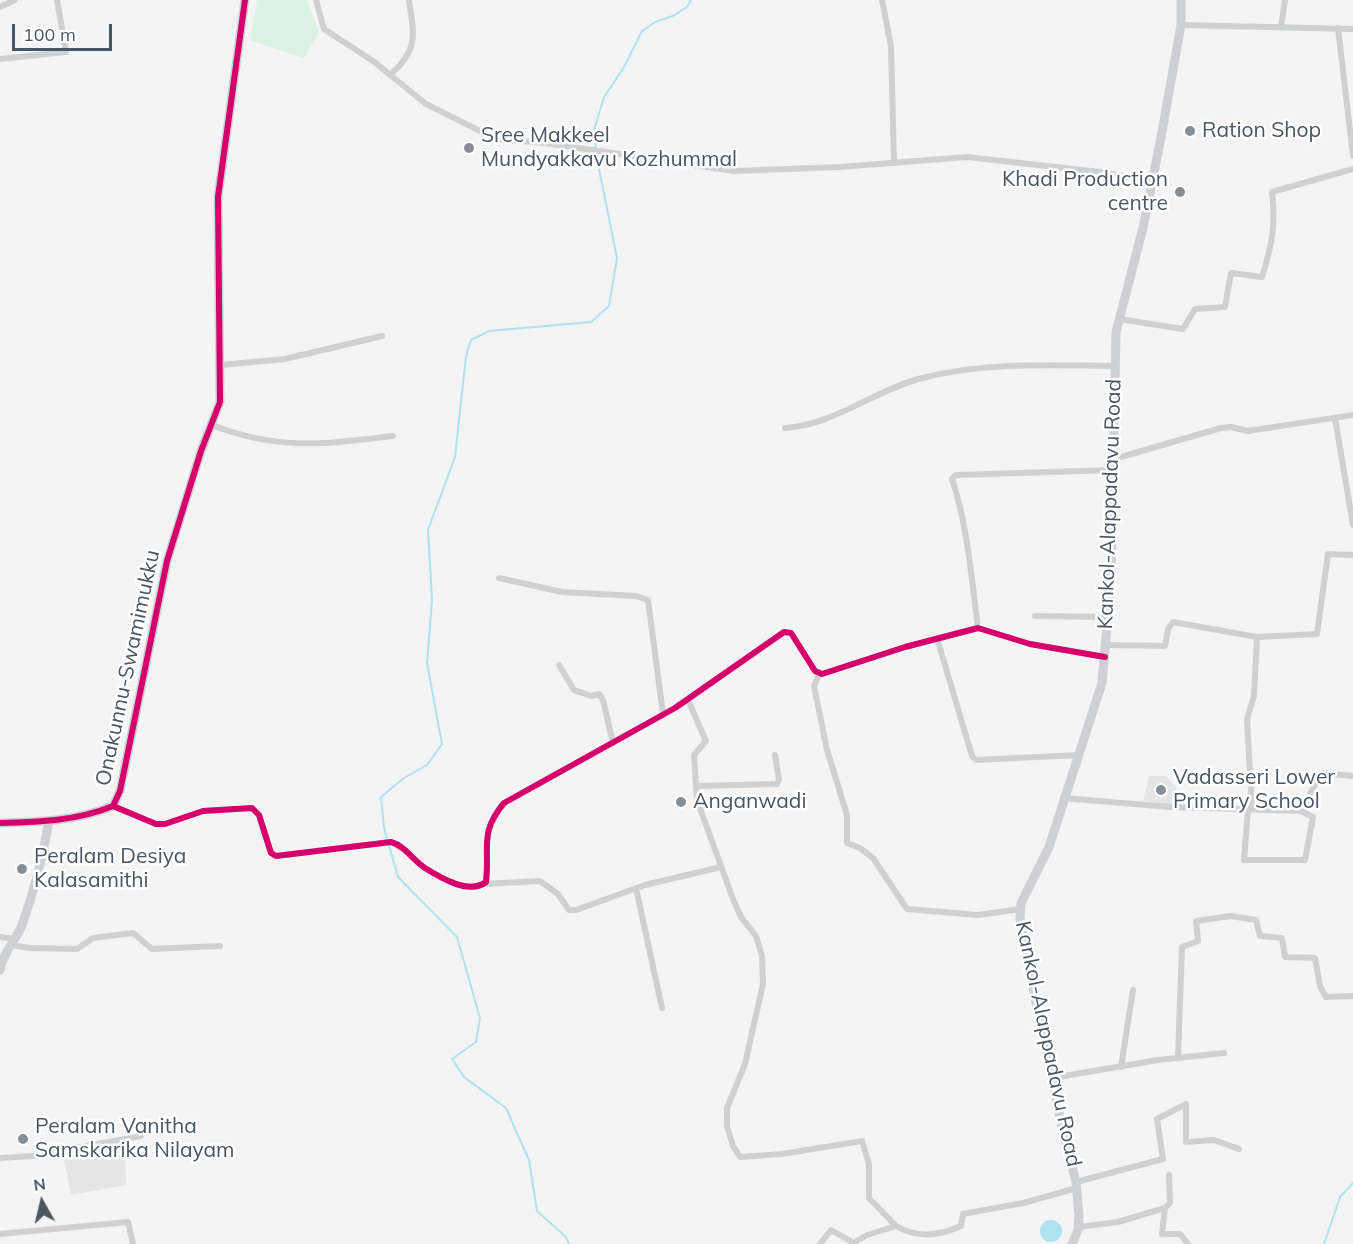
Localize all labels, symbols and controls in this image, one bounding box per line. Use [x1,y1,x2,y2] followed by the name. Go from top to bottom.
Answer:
[15,12,116,50] scale bar
[23,23,76,46] text: 100 m
[1202,118,1321,144] place label: Ration Shop
[481,123,737,173] place label: Sree Makkeel Mundyakkavu Kozhummal
[1183,124,1197,138] marker: Ration Shop
[462,141,476,155] marker: Sree Makkeel Mundyakkavu Kozhummal
[1002,167,1168,217] place label: Khadi Production centre
[1173,185,1187,199] marker: Khadi Production centre
[1093,378,1127,630] street label: Kankol-Alappadavu Road
[91,548,165,788] street label: Onakunnu-Swamimukku
[1173,765,1335,815] place label: Vadasseri Lower Primary School
[1154,783,1168,797] marker: Vadasseri Lower Primary School
[693,789,806,815] place label: Anganwadi
[674,795,688,809] marker: Anganwadi
[34,844,186,894] place label: Peralam Desiya Kalasamithi
[15,862,29,876] marker: Peralam Desiya Kalasamithi
[1010,919,1086,1169] street label: Kankol-Alappadavu Road
[35,1114,234,1164] place label: Peralam Vanitha Samskarika Nilayam
[16,1132,30,1146] marker: Peralam Vanitha Samskarika Nilayam
[12,1172,72,1232] north arrow
[32,1173,47,1195] text: N

